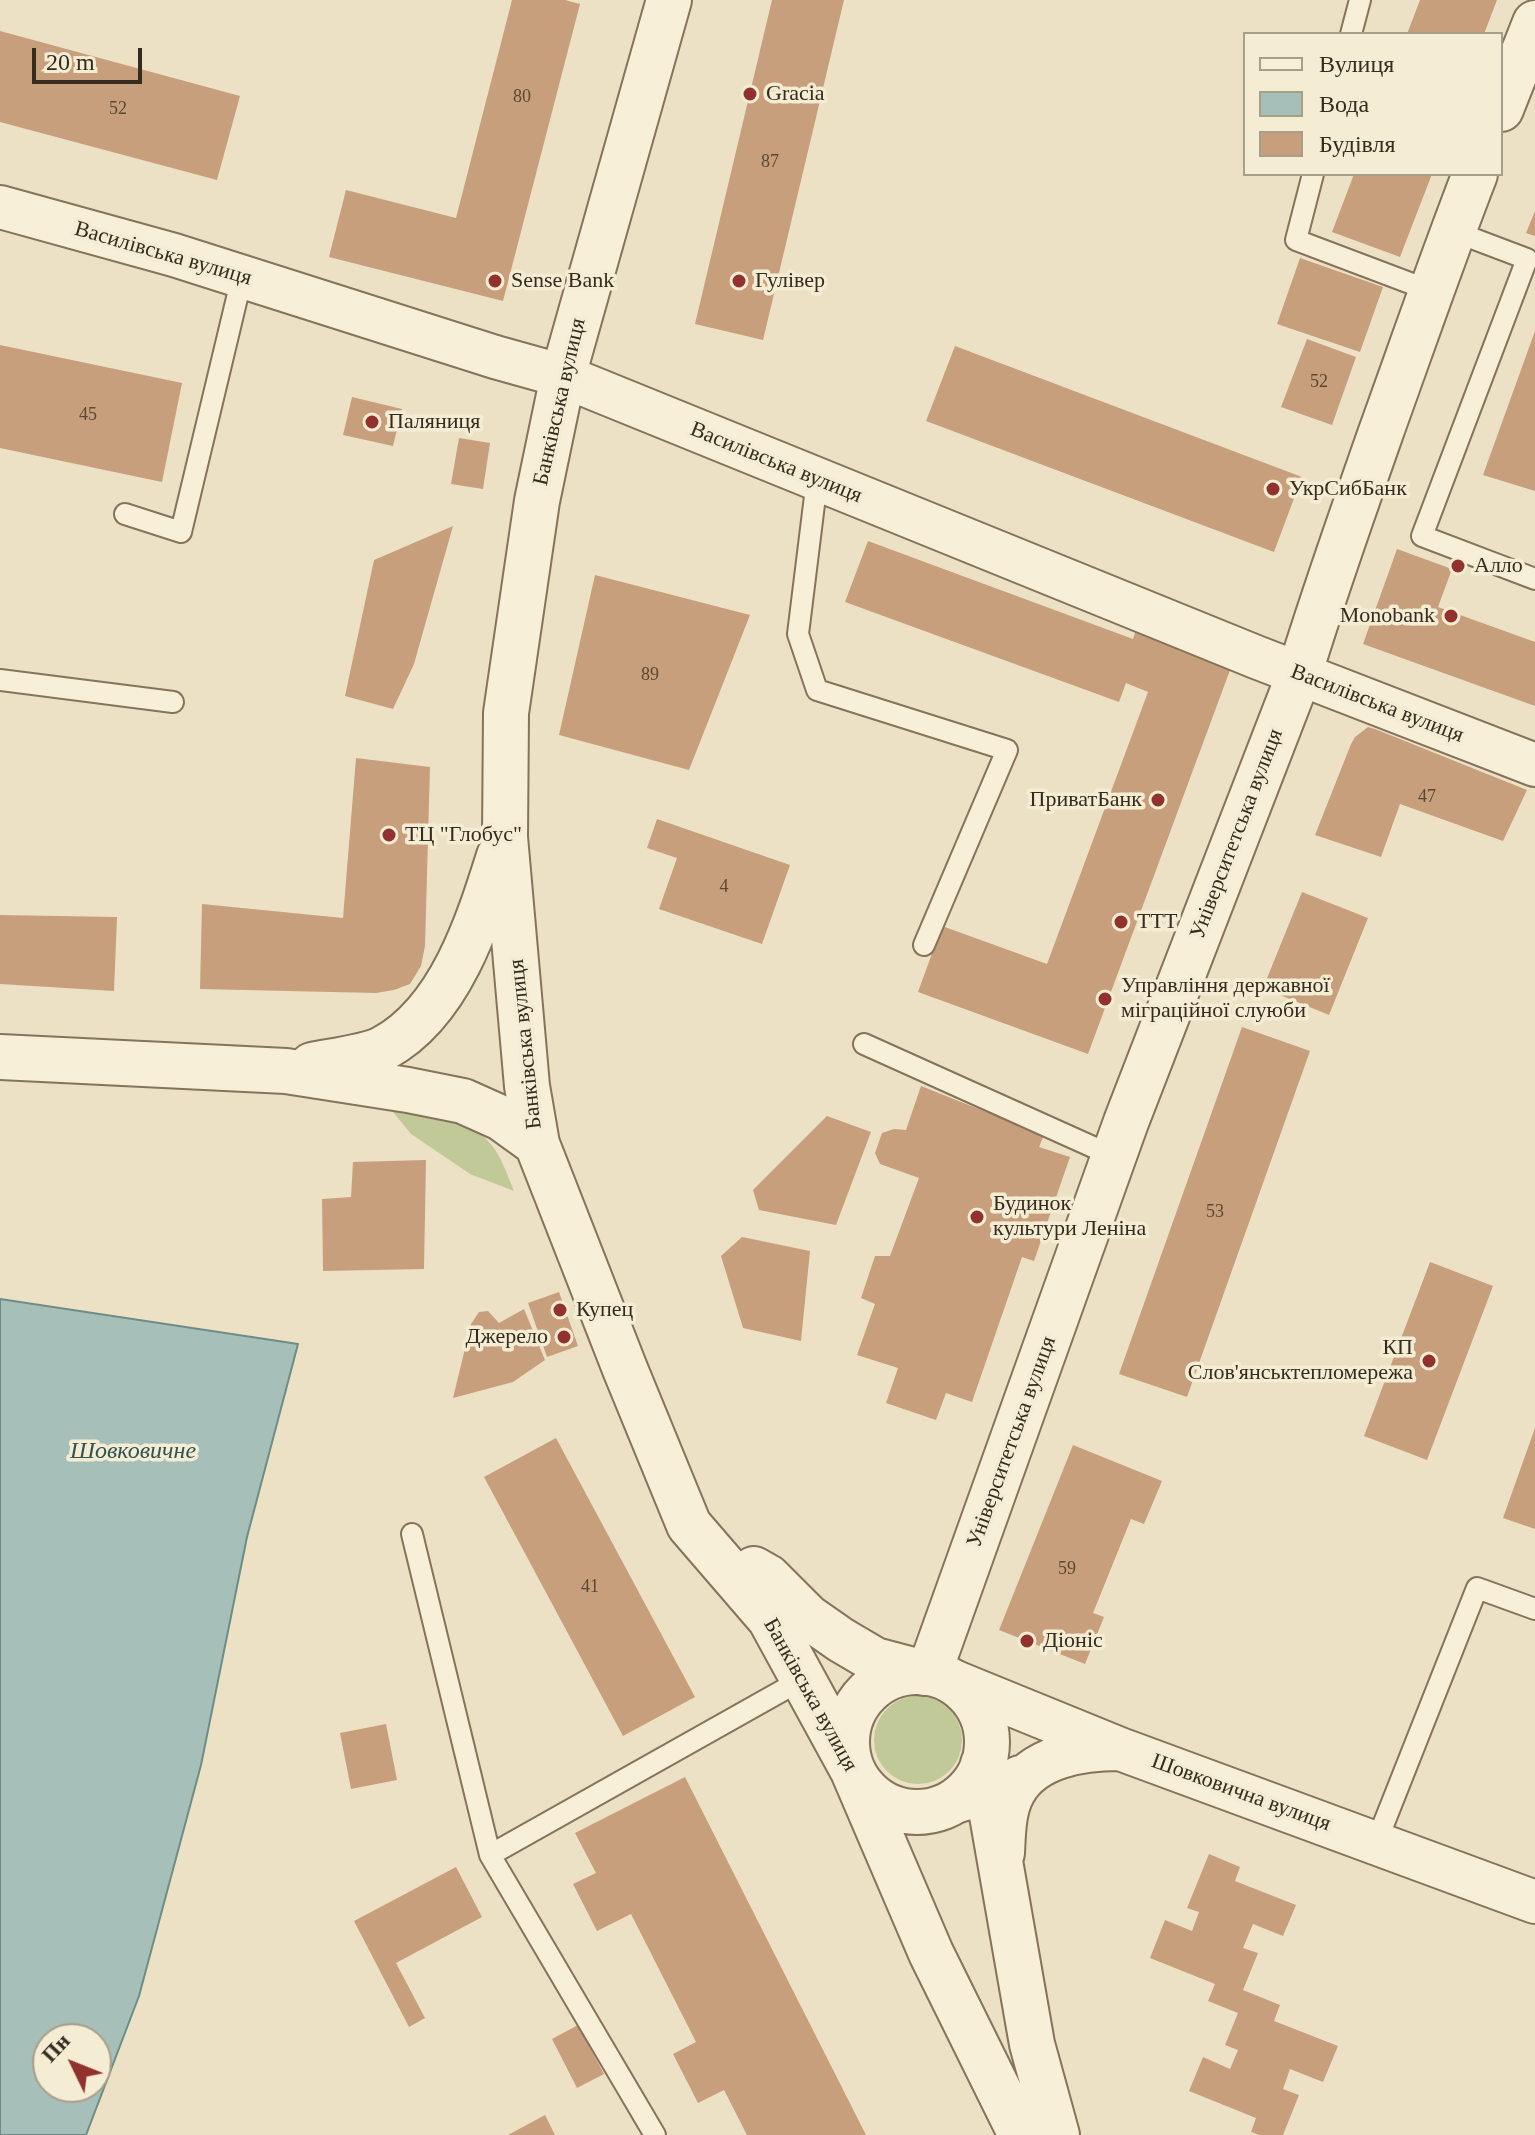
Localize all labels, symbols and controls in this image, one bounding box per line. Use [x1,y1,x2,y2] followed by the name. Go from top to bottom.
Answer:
[36,32,146,82] scale bar
[1243,32,1503,176] legend
[46,49,95,75] text: 20 m
[1319,51,1394,77] text: Вулиця
[766,81,825,107] place label: Gracia
[741,85,759,103] marker: Gracia
[513,86,531,108] house number: 80
[1319,91,1369,117] text: Вода
[109,98,127,120] house number: 52
[1319,131,1396,157] text: Будівля
[761,151,779,173] house number: 87
[71,216,255,292] street label: Василівська вулиця
[511,268,614,294] place label: Sense Bank
[755,268,825,294] place label: Гулівер
[486,272,504,290] marker: Sense Bank
[730,272,748,290] marker: Гулівер
[528,316,592,488] street label: Банківська вулиця
[1310,371,1328,393] house number: 52
[79,404,97,426] house number: 45
[388,409,480,435] place label: Паляниця
[363,413,381,431] marker: Паляниця
[686,416,866,510] street label: Василівська вулиця
[1289,476,1407,502] place label: УкрСибБанк
[1264,480,1282,498] marker: УкрСибБанк
[1474,553,1523,579] place label: Алло
[1449,557,1467,575] marker: Алло
[1340,603,1435,629] place label: Monobank
[1442,607,1460,625] marker: Monobank
[1287,659,1467,749] street label: Василівська вулиця
[641,664,659,686] house number: 89
[1185,725,1289,943] street label: Університетська вулиця
[1418,786,1436,808] house number: 47
[1030,787,1142,813] place label: ПриватБанк
[1149,791,1167,809] marker: ПриватБанк
[405,822,522,848] place label: ТЦ "Глобус"
[380,826,398,844] marker: ТЦ "Глобус"
[720,876,728,898] house number: 4
[1137,909,1177,935] place label: ТТТ
[1112,913,1130,931] marker: ТТТ
[504,958,548,1130] street label: Банківська вулиця
[1121,973,1330,1024] place label: Управління державної міграційної слуюби
[1096,990,1114,1008] marker: Управління державної міграційної слуюби
[993,1191,1146,1242] place label: Будинок культури Леніна
[1206,1201,1224,1223] house number: 53
[968,1208,986,1226] marker: Будинок культури Леніна
[576,1297,633,1323] place label: Купец
[551,1301,569,1319] marker: Купец
[466,1324,548,1350] place label: Джерело
[555,1328,573,1346] marker: Джерело
[961,1333,1063,1551] street label: Університетська вулиця
[1188,1335,1413,1386] place label: КП Слов'янськтепломережа
[1420,1352,1438,1370] marker: КП Слов'янськтепломережа
[70,1438,196,1466] water label: Шовковичне
[1058,1558,1076,1580] house number: 59
[581,1576,599,1598] house number: 41
[757,1614,863,1776] street label: Банківська вулиця
[1043,1628,1103,1654] place label: Діоніс
[1018,1632,1036,1650] marker: Діоніс
[1148,1748,1334,1838] street label: Шовковична вулиця
[32,2023,112,2103] north arrow
[36,2028,75,2067] text: Пн

